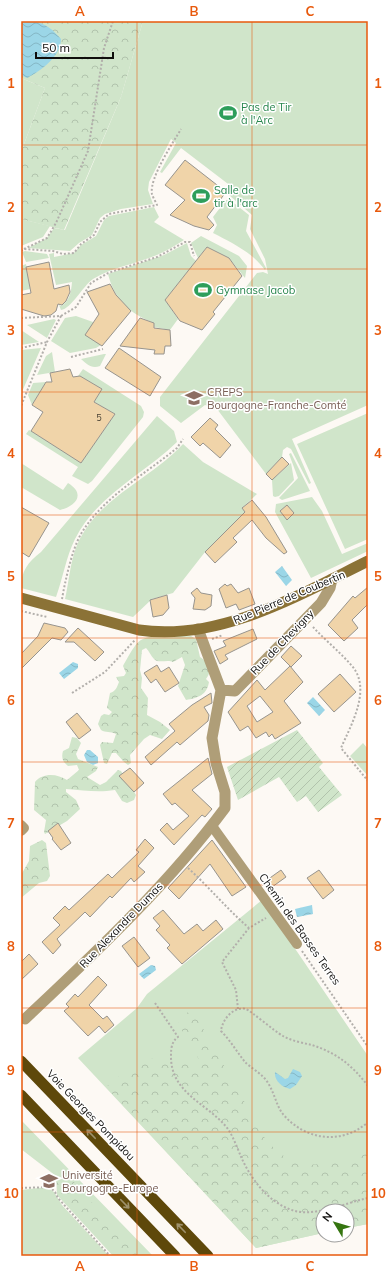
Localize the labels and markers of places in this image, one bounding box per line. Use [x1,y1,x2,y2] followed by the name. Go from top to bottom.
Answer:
[241,100,292,127] place label: Pas de Tir à l'Arc
[218,103,238,123] sports icon: Pas de Tir à l'Arc
[214,183,258,210] place label: Salle de tir à l'arc
[191,186,211,206] sports icon: Salle de tir à l'arc
[193,280,213,300] sports icon: Gymnase Jacob
[216,283,296,297] place label: Gymnase Jacob
[207,385,346,412] place label: CREPS Bourgogne-Franche-Comté
[184,388,204,408] school or university icon: CREPS Bourgogne-Franche-Comté
[62,1168,158,1195] place label: Université Bourgogne-Europe
[39,1171,59,1191] school or university icon: Université Bourgogne-Europe

